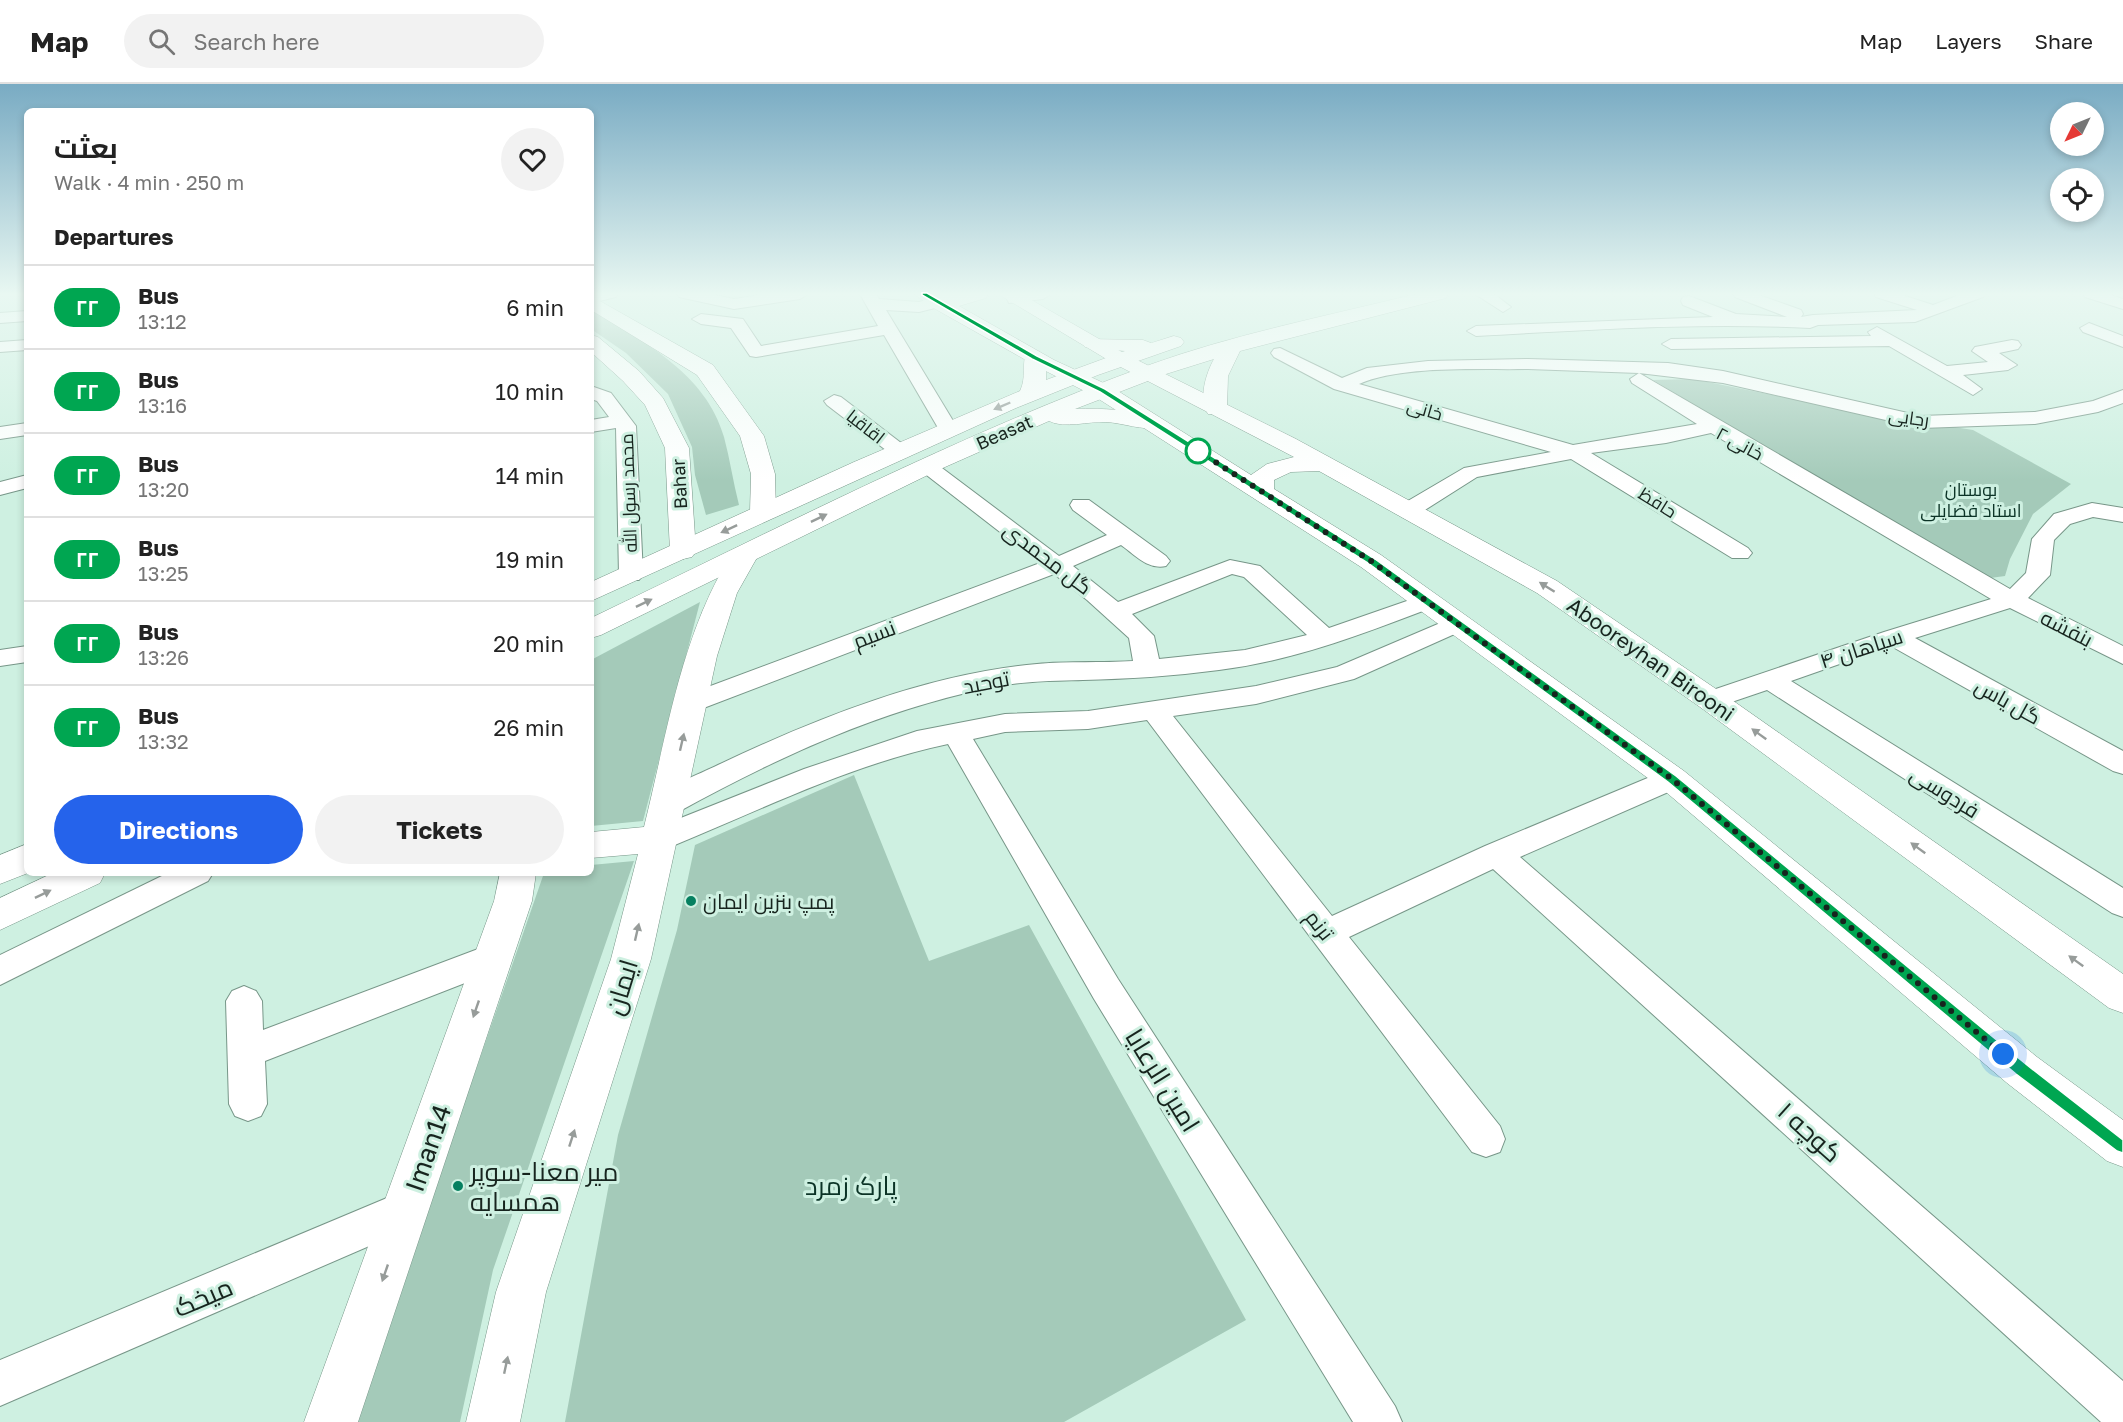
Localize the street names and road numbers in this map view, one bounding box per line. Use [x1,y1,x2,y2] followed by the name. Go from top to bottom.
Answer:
[1404,393,1445,426] street label: خانی
[1887,403,1931,432] street label: رجایی
[842,404,890,448] street label: اقاقیا
[972,410,1036,454] street label: Beasat
[1712,422,1767,465] street label: خانی ۲
[615,433,642,553] street label: محمد رسول الله
[667,458,691,510] street label: Bahar
[1635,482,1681,522] street label: حافظ
[998,516,1098,601] street label: گل محمدی
[1562,592,1740,726] street label: Abooreyhan Birooni
[2036,604,2098,652] street label: بنفشه
[849,614,900,656] street label: نسیم
[1816,622,1906,675] street label: سپاهان ۴
[961,665,1012,699] street label: توحید
[1970,672,2046,731] street label: گل یاس
[1905,761,1984,824] street label: فردوسی
[1299,905,1340,947] street label: ترنم
[598,955,644,1019] street label: ایمان
[1118,1023,1207,1138] street label: امین الرعایا
[1770,1095,1848,1170] street label: کوچه ۱
[399,1100,457,1196] street label: Iman14
[169,1271,237,1323] street label: میخک

